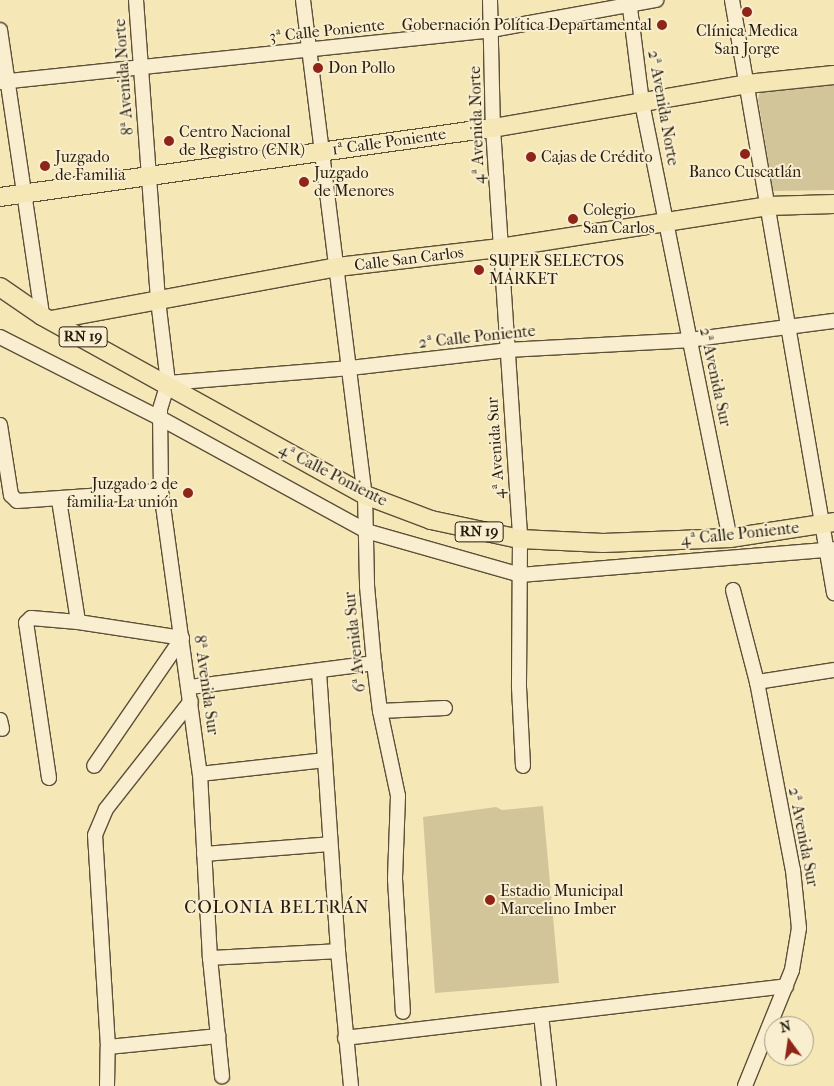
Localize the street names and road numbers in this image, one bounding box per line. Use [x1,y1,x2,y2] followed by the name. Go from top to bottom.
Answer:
[268,15,386,47] street label: 3ª Calle Poniente
[110,18,138,136] street label: 8ª Avenida Norte
[643,49,683,167] street label: 2ª Avenida Norte
[465,66,489,184] street label: 4ª Avenida Norte
[331,124,447,160] street label: 1ª Calle Poniente
[353,243,465,275] street label: Calle San Carlos
[417,321,537,353] street label: 2ª Calle Poniente
[58,324,108,350] road number: RN 19
[695,326,735,428] street label: 2ª Avenida Sur
[483,397,509,499] street label: 4ª Avenida Sur
[276,439,390,511] street label: 4ª Calle Poniente
[680,518,800,550] street label: 4ª Calle Poniente
[454,520,504,544] road number: RN 19
[340,591,370,693] street label: 6ª Avenida Sur
[189,634,223,736] street label: 8ª Avenida Sur
[784,786,822,888] street label: 2ª Avenida Sur

